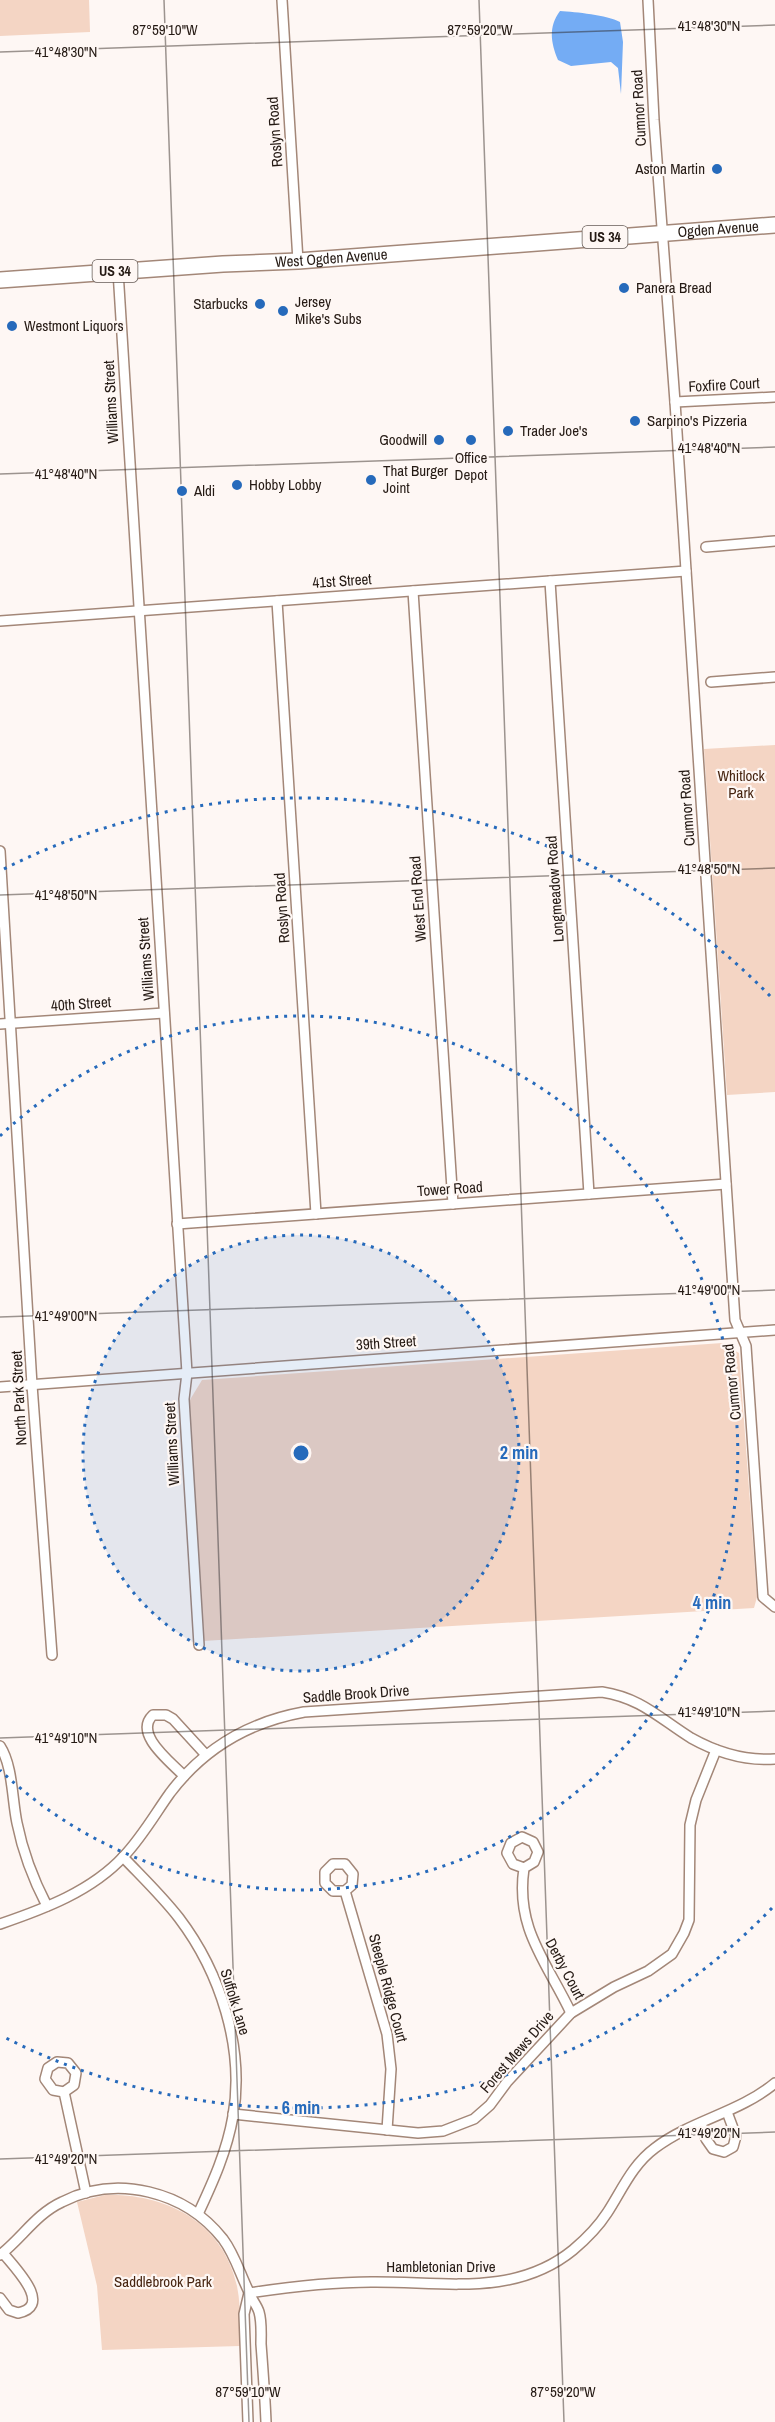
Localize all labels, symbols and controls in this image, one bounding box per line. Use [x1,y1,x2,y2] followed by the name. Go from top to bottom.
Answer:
[678,15,740,36] text: 41°48'30"N
[132,19,198,40] text: 87°59'10"W
[447,19,513,40] text: 87°59'20"W
[35,41,97,62] text: 41°48'30"N
[626,69,651,147] street label: Cumnor Road
[262,96,287,168] street label: Roslyn Road
[634,158,705,179] place label: Aston Martin
[710,162,724,176] marker: Aston Martin
[677,215,760,242] street label: Ogden Avenue
[582,226,628,248] road number: US 34
[275,243,388,272] street label: West Ogden Avenue
[92,260,138,282] road number: US 34
[636,277,712,298] place label: Panera Bread
[617,281,631,295] marker: Panera Bread
[295,291,362,329] place label: Jersey Mike's Subs
[193,293,248,314] place label: Starbucks
[253,297,267,311] marker: Starbucks
[276,304,290,318] marker: Jersey Mike's Subs
[24,315,124,336] place label: Westmont Liquors
[5,319,19,333] marker: Westmont Liquors
[98,359,123,444] street label: Williams Street
[688,372,761,397] street label: Foxfire Court
[647,410,747,431] place label: Sarpino's Pizzeria
[628,414,642,428] marker: Sarpino's Pizzeria
[520,420,588,441] place label: Trader Joe's
[501,424,515,438] marker: Trader Joe's
[379,429,427,450] place label: Goodwill
[432,433,446,447] marker: Goodwill
[464,433,478,447] marker: Office Depot
[678,437,740,458] text: 41°48'40"N
[455,447,488,485] place label: Office Depot
[383,460,448,498] place label: That Burger Joint
[35,463,97,484] text: 41°48'40"N
[364,473,378,487] marker: That Burger Joint
[249,474,322,495] place label: Hobby Lobby
[230,478,244,492] marker: Hobby Lobby
[193,480,215,501] place label: Aldi
[175,484,189,498] marker: Aldi
[312,568,373,593] street label: 41st Street
[717,765,765,803] park label: Whitlock Park
[673,769,700,847] street label: Cumnor Road
[540,835,569,943] street label: Longmeadow Road
[404,855,431,943] street label: West End Road
[678,858,740,879] text: 41°48'50"N
[269,872,294,944] street label: Roslyn Road
[35,884,97,905] text: 41°48'50"N
[132,916,159,1001] street label: Williams Street
[50,991,112,1016] street label: 40th Street
[416,1176,483,1201] street label: Tower Road
[678,1279,740,1300] text: 41°49'00"N
[35,1305,97,1326] text: 41°49'00"N
[355,1330,417,1355] street label: 39th Street
[717,1343,746,1421] street label: Cumnor Road
[5,1349,31,1446] street label: North Park Street
[159,1401,184,1486] street label: Williams Street
[500,1440,538,1465] text: 2 min
[291,1443,311,1463] centre of rings
[693,1590,731,1615] text: 4 min
[302,1679,410,1708] street label: Saddle Brook Drive
[678,1701,740,1722] text: 41°49'10"N
[35,1727,97,1748] text: 41°49'10"N
[364,1931,413,2045] street label: Steeple Ridge Court
[541,1935,591,2003] street label: Derby Court
[215,1966,256,2038] street label: Suffolk Lane
[475,2006,558,2097] street label: Forest Mews Drive
[282,2095,320,2120] text: 6 min
[678,2122,740,2143] text: 41°49'20"N
[35,2148,97,2169] text: 41°49'20"N
[386,2256,496,2277] street label: Hambletonian Drive
[114,2271,213,2292] park label: Saddlebrook Park
[215,2381,281,2402] text: 87°59'10"W
[530,2381,596,2402] text: 87°59'20"W

